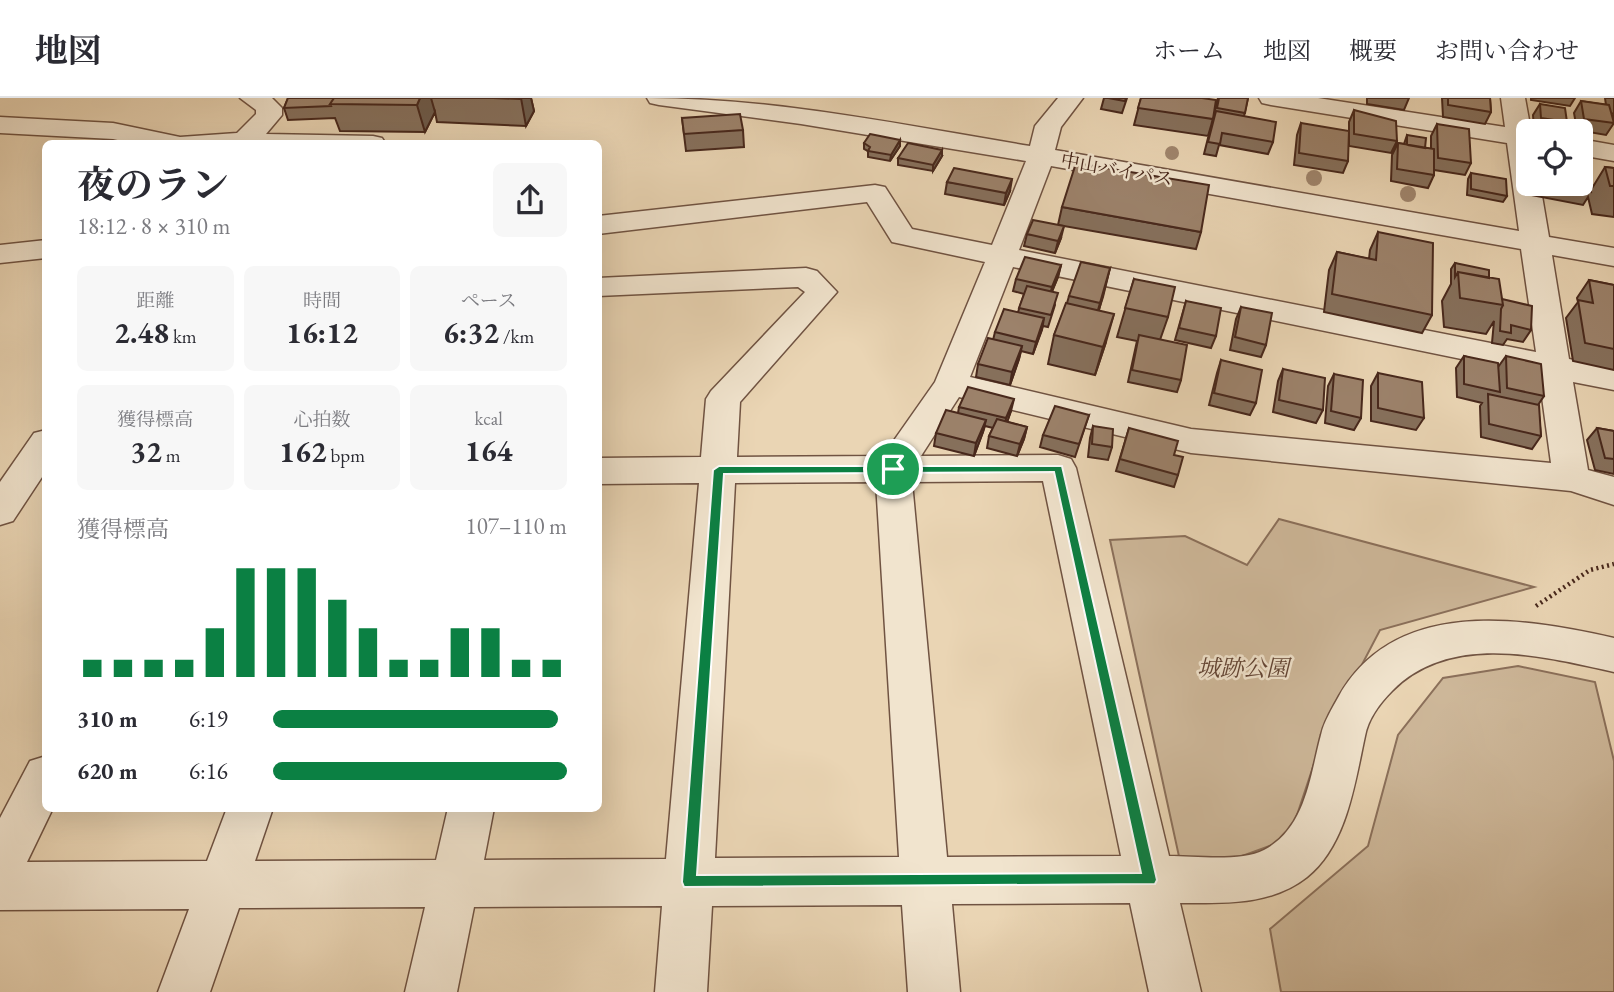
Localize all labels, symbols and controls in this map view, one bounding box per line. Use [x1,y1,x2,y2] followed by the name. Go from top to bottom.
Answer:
[35,29,101,72] text: 地図
[1153,35,1225,66] text: ホーム
[1263,35,1311,66] text: 地図
[1349,35,1397,66] text: 概要
[1435,35,1579,66] text: お問い合わせ
[1516,119,1593,196] map controls
[1516,119,1593,196] button: locate
[1059,147,1175,192] street label: 中山バイパス
[77,160,229,209] text: 夜のラン
[493,163,567,237] button: share
[77,211,230,241] text: 18:12 · 8 × 310 m
[136,288,174,313] text: 距離
[303,288,341,313] text: 時間
[461,288,517,313] text: ペース
[114,313,169,352] text: 2.48
[286,313,358,352] text: 16:12
[443,313,499,352] text: 6:32
[169,324,197,349] text: km
[499,324,534,349] text: /km
[474,406,503,431] text: kcal
[117,407,193,432] text: 獲得標高
[293,407,351,432] text: 心拍数
[465,431,512,470] text: 164
[130,432,162,471] text: 32
[279,432,327,471] text: 162
[863,439,923,499] pin
[162,443,181,468] text: m
[327,443,365,468] text: bpm
[874,450,912,488] icon: arrive
[466,511,567,541] text: 107–110 m
[77,514,169,544] text: 獲得標高
[1197,653,1293,683] park label: 城跡公園
[77,704,138,734] text: 310 m
[189,704,228,734] text: 6:19
[77,756,138,786] text: 620 m
[189,756,228,786] text: 6:16

